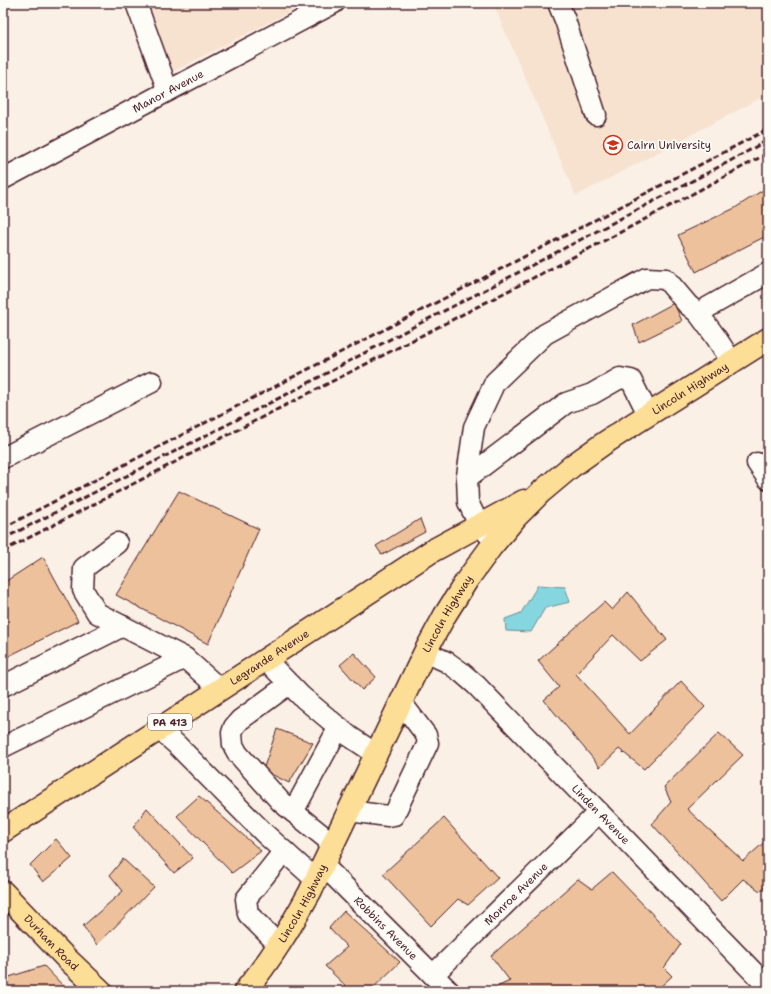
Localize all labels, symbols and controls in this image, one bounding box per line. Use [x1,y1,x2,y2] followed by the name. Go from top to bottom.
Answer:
[130,66,206,116] street label: Manor Avenue
[602,134,624,156] school or university icon: Cairn University
[627,138,711,153] place label: Cairn University
[649,359,731,418] street label: Lincoln Highway
[419,572,476,655] street label: Lincoln Highway
[227,626,312,689] street label: Legrande Avenue
[148,714,192,730] road number: PA 413
[569,781,633,847] street label: Linden Avenue
[481,859,551,928] street label: Monroe Avenue
[274,861,330,946] street label: Lincoln Highway
[351,893,421,963] street label: Robbins Avenue
[21,911,82,974] street label: Durham Road

